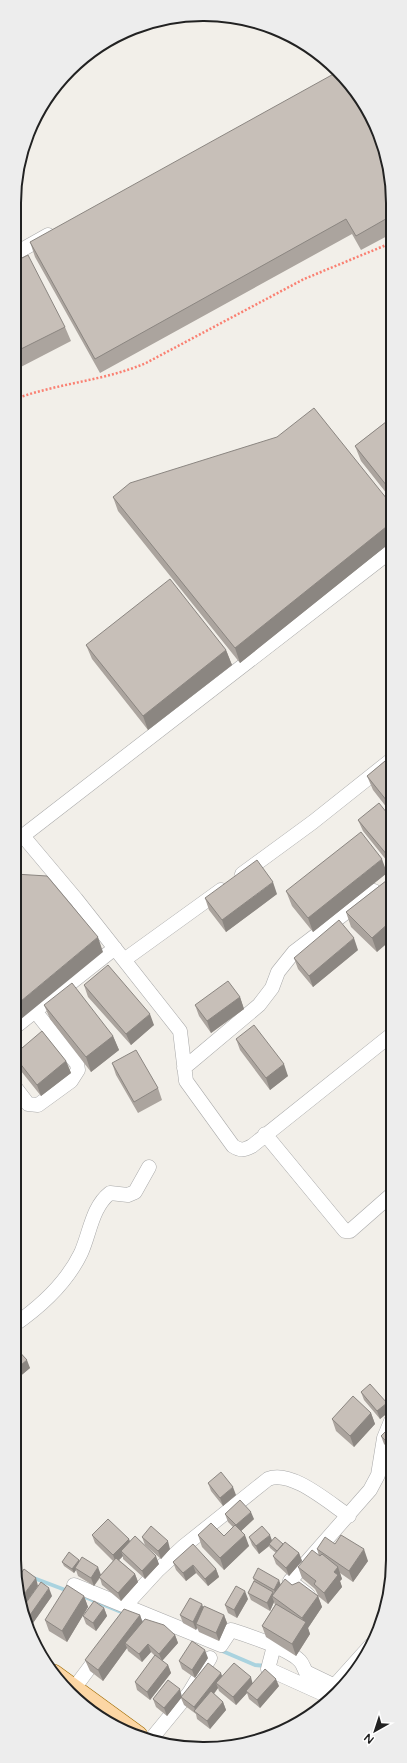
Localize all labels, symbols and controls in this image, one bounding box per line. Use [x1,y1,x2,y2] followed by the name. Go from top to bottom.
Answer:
[355,1711,395,1751] north arrow
[361,1731,377,1746] text: N

